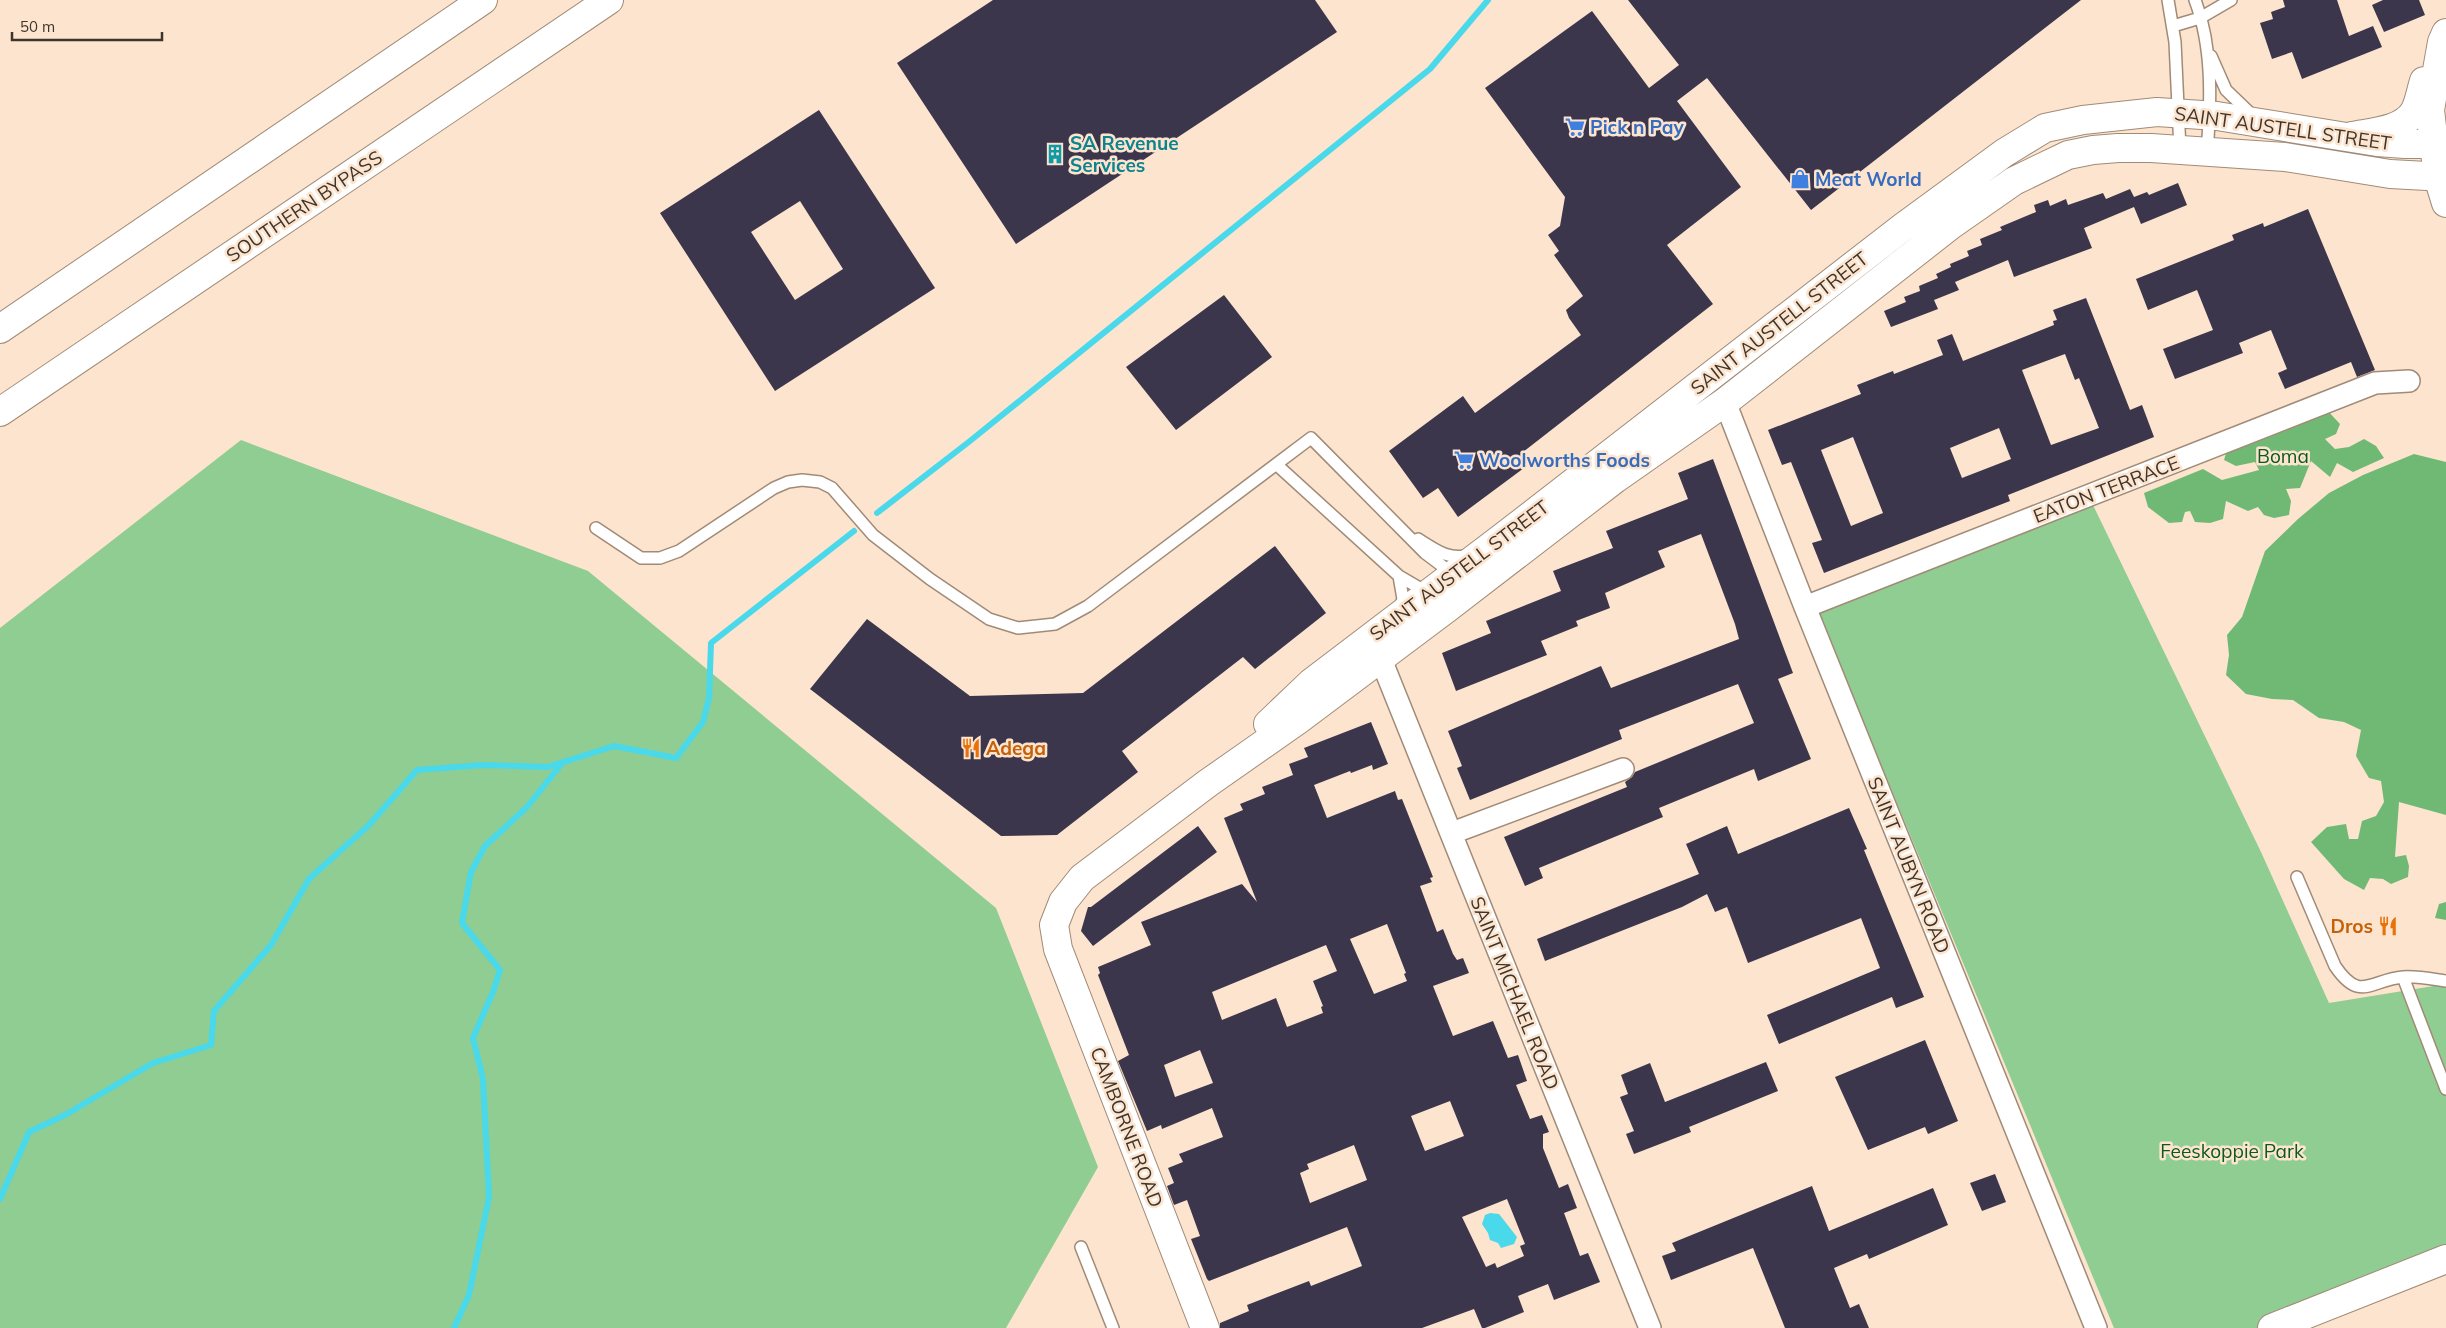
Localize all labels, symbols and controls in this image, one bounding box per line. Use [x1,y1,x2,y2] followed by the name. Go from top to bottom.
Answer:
[12,10,162,42] scale bar
[20,17,55,36] text: 50 m
[2173,101,2393,155] street label: SAINT AUSTELL STREET
[1590,115,1684,139] place label: Pick n Pay
[1564,116,1586,138] supermarket icon: Pick n Pay
[1070,131,1179,177] place label: SA Revenue Services
[1044,143,1066,165] building icon: SA Revenue Services
[221,145,387,267] street label: SOUTHERN BYPASS
[1815,167,1922,191] place label: Meat World
[1789,168,1811,190] shop icon: Meat World
[1685,246,1873,400] street label: SAINT AUSTELL STREET
[2257,444,2309,468] park label: Boma
[1479,448,1650,472] place label: Woolworths Foods
[1453,449,1475,471] supermarket icon: Woolworths Foods
[2030,450,2182,528] street label: EATON TERRACE
[1364,494,1554,645] street label: SAINT AUSTELL STREET
[986,736,1046,760] place label: Adega
[960,737,982,759] restaurant icon: Adega
[1863,773,1955,957] street label: SAINT AUBYN ROAD
[1465,893,1565,1093] street label: SAINT MICHAEL ROAD
[2330,914,2373,938] place label: Dros
[2377,915,2399,937] restaurant icon: Dros
[1085,1044,1169,1210] street label: CAMBORNE ROAD
[2160,1139,2304,1163] park label: Feeskoppie Park

